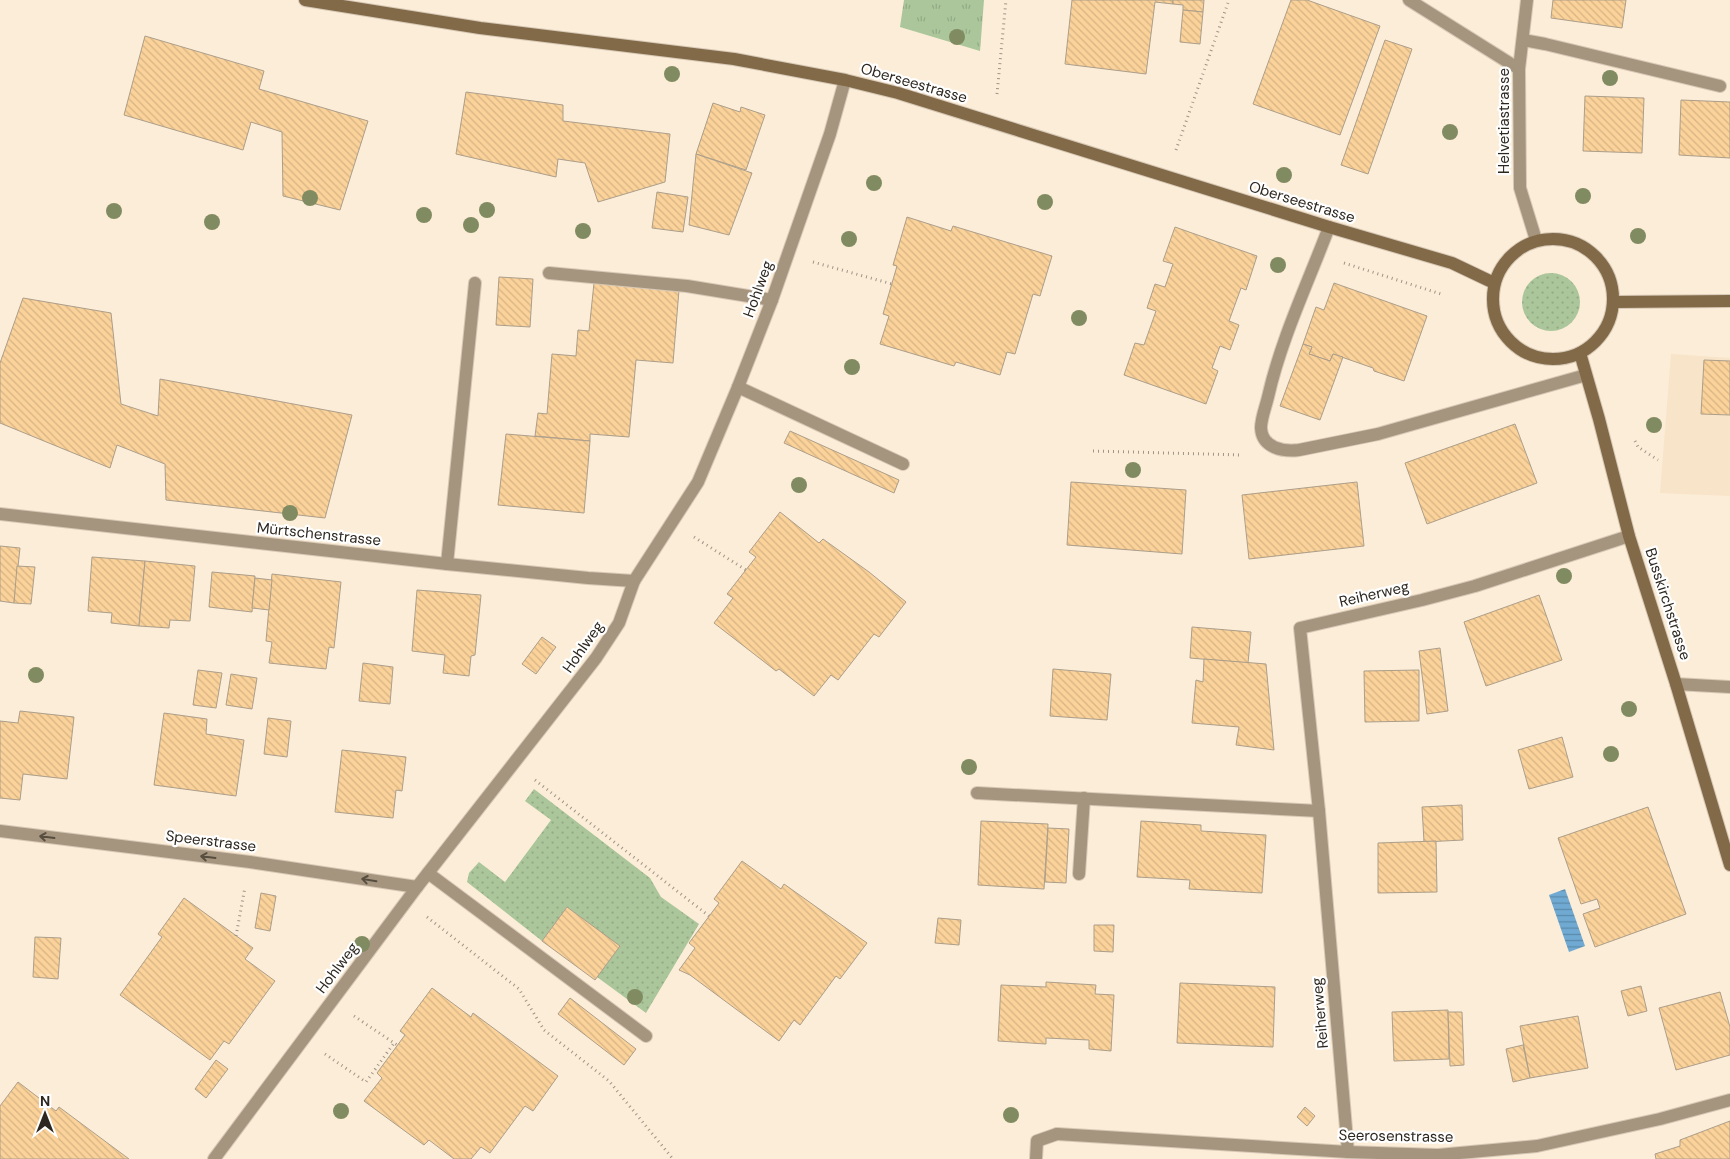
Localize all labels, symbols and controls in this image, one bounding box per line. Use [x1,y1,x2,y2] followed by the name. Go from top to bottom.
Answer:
[858,58,970,108] street label: Oberseestrasse
[1494,68,1514,174] street label: Helvetiastrasse
[1246,176,1358,228] street label: Oberseestrasse
[738,258,778,320] street label: Hohlweg
[256,518,382,550] street label: Mürtschenstrasse
[1640,545,1696,663] street label: Busskirchstrasse
[1337,576,1411,612] street label: Reiherweg
[558,617,608,677] street label: Hohlweg
[165,826,257,856] street label: Speerstrasse
[39,832,55,842] one-way arrow
[201,852,217,862] one-way arrow
[361,875,377,885] one-way arrow
[311,938,363,998] street label: Hohlweg
[1307,977,1333,1049] street label: Reiherweg
[20,1089,70,1139] north arrow
[40,1092,50,1110] text: N
[1338,1125,1454,1147] street label: Seerosenstrasse

